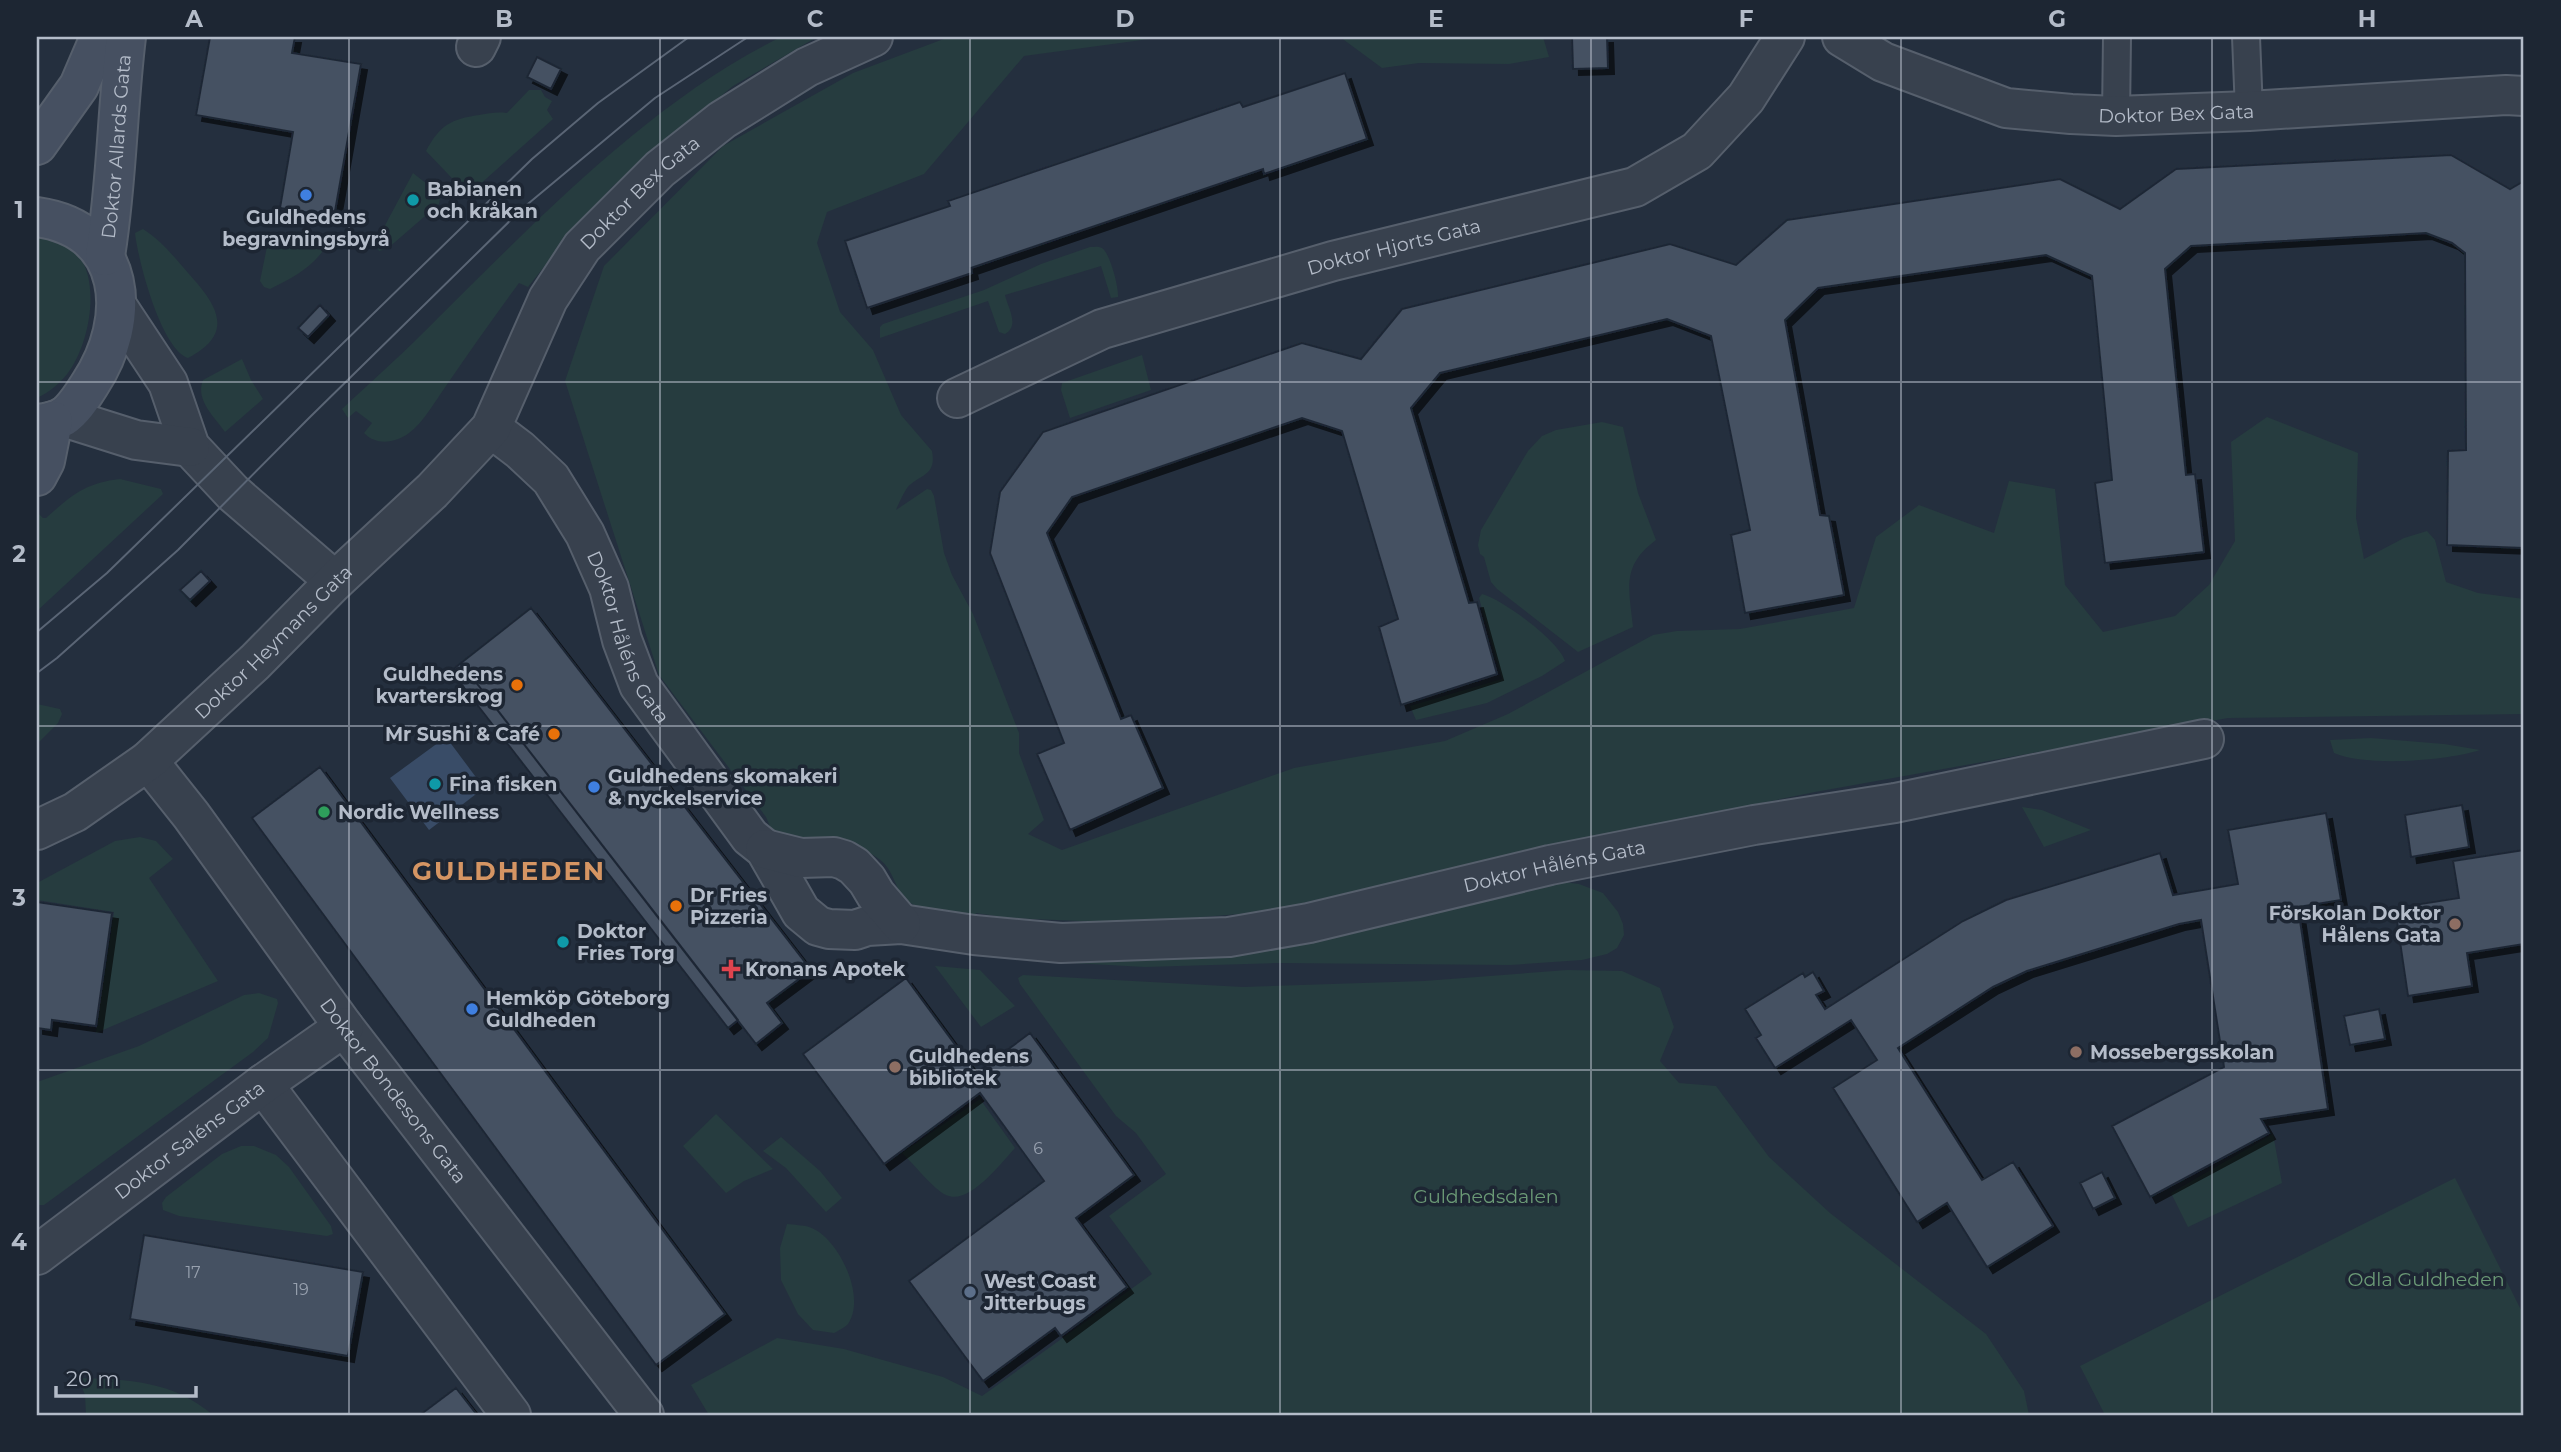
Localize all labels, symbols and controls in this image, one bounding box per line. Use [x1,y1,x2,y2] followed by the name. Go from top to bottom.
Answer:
[184,5,203,33] text: A
[495,5,513,33] text: B
[807,5,824,33] text: C
[1116,5,1135,33] text: D
[1428,5,1444,33] text: E
[1739,5,1754,33] text: F
[2048,5,2066,33] text: G
[2358,5,2376,33] text: H
[97,53,136,240] street label: Doktor Allards Gata
[2098,100,2255,128] street label: Doktor Bex Gata
[575,131,704,254] street label: Doktor Bex Gata
[427,178,538,223] place label: Babianen och kråkan
[298,187,314,203] marker: Guldhedens begravningsbyrå
[405,192,421,208] marker: Babianen och kråkan
[14,196,24,224] text: 1
[222,206,390,251] place label: Guldhedens begravningsbyrå
[1304,214,1483,280] street label: Doktor Hjorts Gata
[12,540,26,568] text: 2
[582,547,674,728] street label: Doktor Håléns Gata
[190,560,357,724] street label: Doktor Heymans Gata
[376,663,503,708] place label: Guldhedens kvarterskrog
[509,677,525,693] marker: Guldhedens kvarterskrog
[385,723,540,746] place label: Mr Sushi & Café
[546,726,562,742] marker: Mr Sushi & Café
[608,765,838,810] place label: Guldhedens skomakeri & nyckelservice
[449,773,557,796] place label: Fina fisken
[427,776,443,792] marker: Fina fisken
[586,779,602,795] marker: Guldhedens skomakeri & nyckelservice
[338,801,499,824] place label: Nordic Wellness
[316,804,332,820] marker: Nordic Wellness
[1461,836,1648,897] street label: Doktor Håléns Gata
[412,855,606,887] district label: GULDHEDEN
[11,884,26,912] text: 3
[690,884,768,929] place label: Dr Fries Pizzeria
[668,898,684,914] marker: Dr Fries Pizzeria
[2269,902,2441,947] place label: Förskolan Doktor Hålens Gata
[2447,916,2463,932] marker: Förskolan Doktor Hålens Gata
[577,920,675,965] place label: Doktor Fries Torg
[555,934,571,950] marker: Doktor Fries Torg
[745,958,906,981] place label: Kronans Apotek
[723,961,739,977] marker: Kronans Apotek
[486,987,670,1032] place label: Hemköp Göteborg Guldheden
[315,994,471,1188] street label: Doktor Bondesons Gata
[464,1001,480,1017] marker: Hemköp Göteborg Guldheden
[2090,1041,2274,1064] place label: Mossebergsskolan
[2068,1044,2084,1060] marker: Mossebergsskolan
[909,1045,1029,1090] place label: Guldhedens bibliotek
[887,1059,903,1075] marker: Guldhedens bibliotek
[110,1076,269,1204] street label: Doktor Saléns Gata
[1033,1139,1043,1158] house number: 6
[1413,1185,1559,1208] park label: Guldhedsdalen
[11,1228,27,1256] text: 4
[185,1263,201,1282] house number: 17
[2347,1268,2505,1291] park label: Odla Guldheden
[983,1270,1097,1315] place label: West Coast Jitterbugs
[293,1280,309,1299] house number: 19
[962,1284,978,1300] marker: West Coast Jitterbugs
[56,1354,196,1398] scale bar
[66,1366,120,1391] text: 20 m

